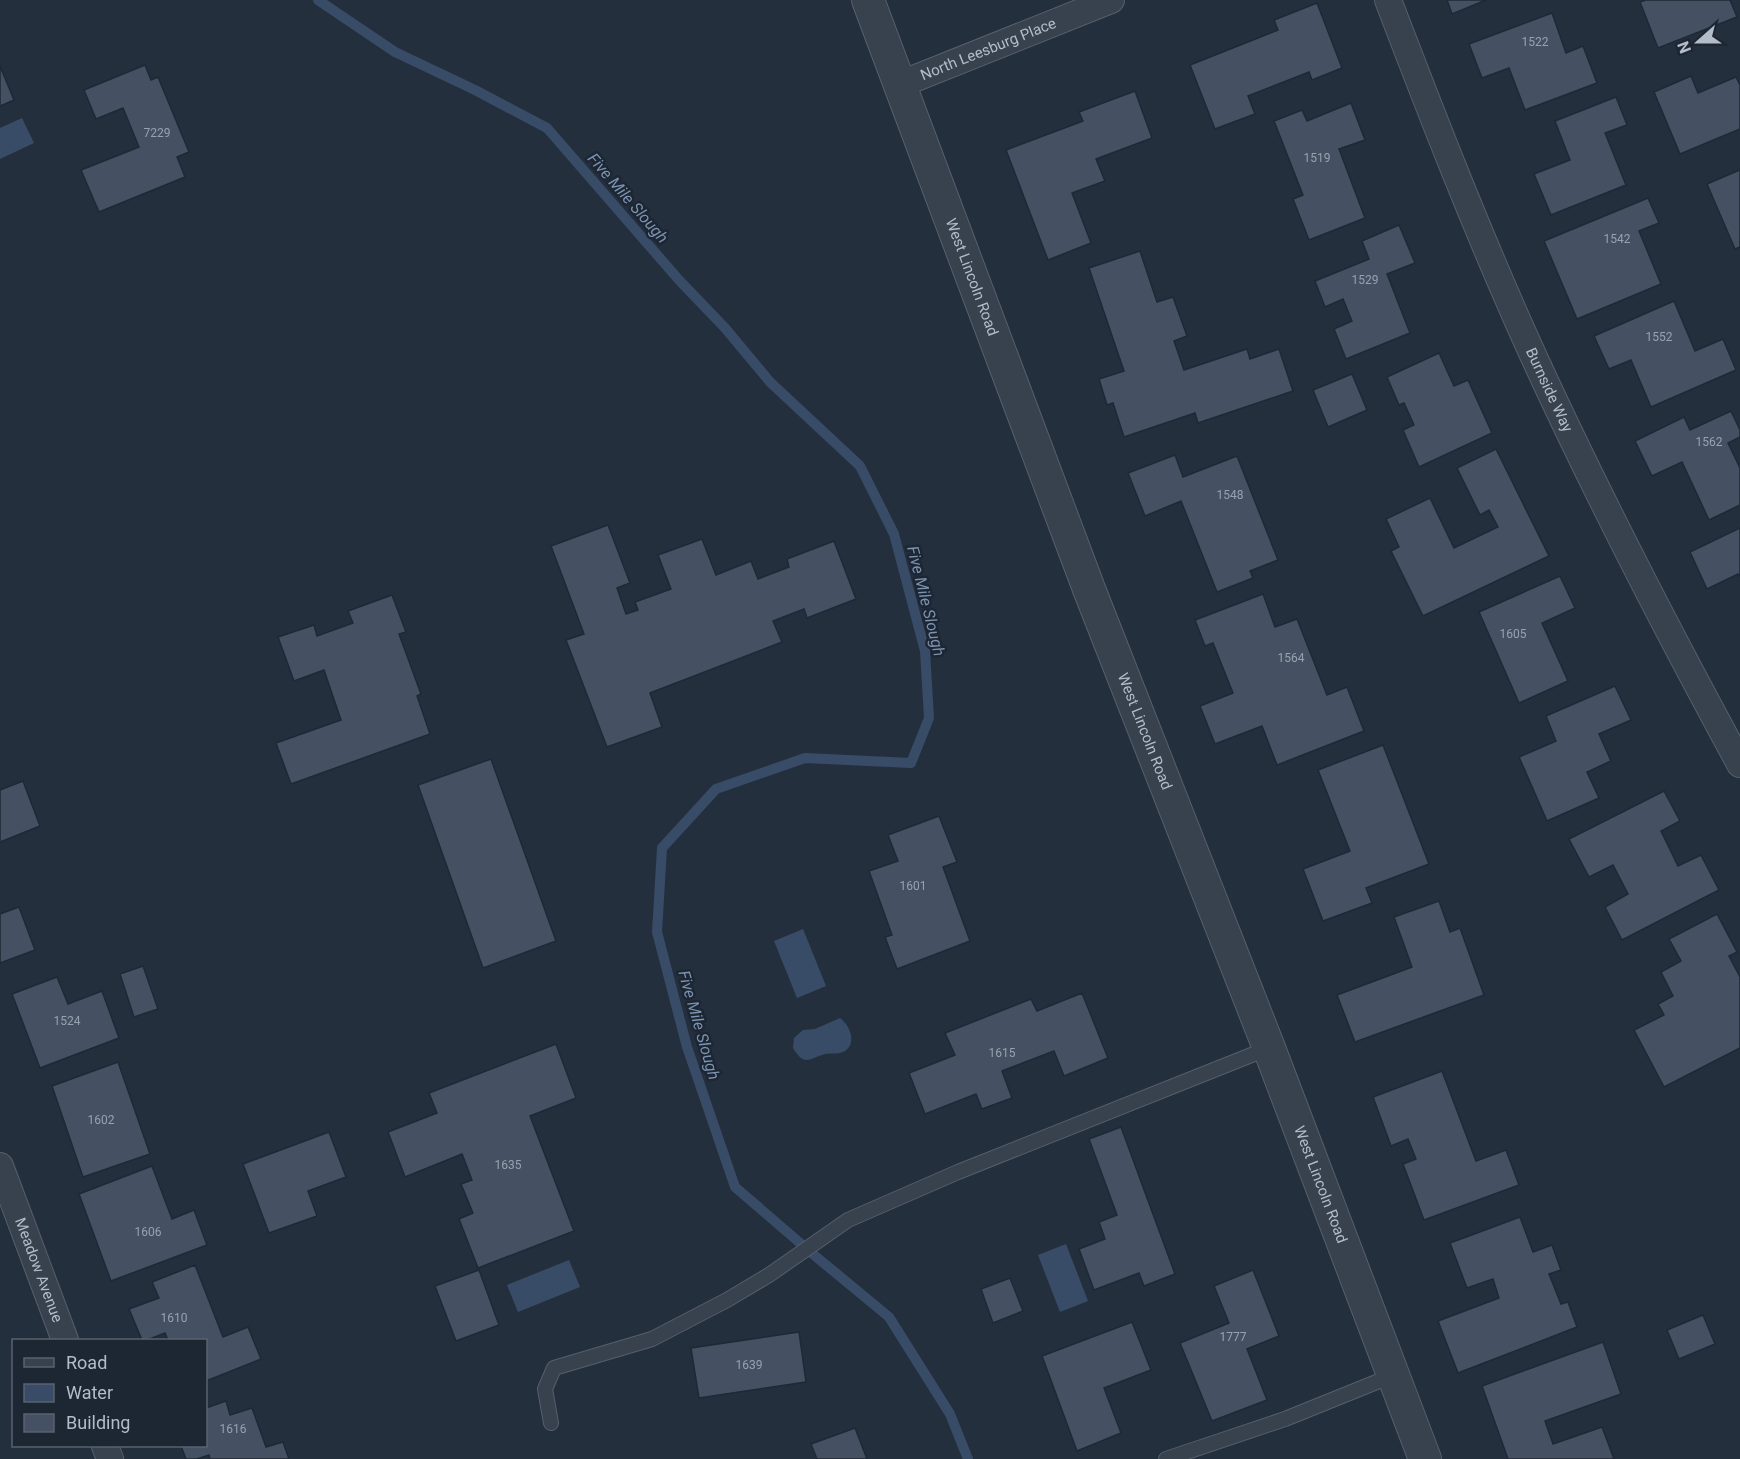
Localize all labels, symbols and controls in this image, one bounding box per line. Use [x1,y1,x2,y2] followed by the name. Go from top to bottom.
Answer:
[1668,12,1728,72] north arrow
[918,14,1059,84] street label: North Leesburg Place
[1522,35,1549,49] house number: 1522
[1674,39,1695,56] text: N
[144,126,170,140] house number: 7229
[584,149,672,247] water label: Five Mile Slough
[1304,151,1330,165] house number: 1519
[942,216,1002,338] street label: West Lincoln Road
[1604,232,1631,246] house number: 1542
[1352,273,1378,287] house number: 1529
[1646,330,1673,344] house number: 1552
[1522,345,1577,435] street label: Burnside Way
[1696,435,1723,449] house number: 1562
[1217,488,1244,502] house number: 1548
[903,544,949,658] water label: Five Mile Slough
[1500,627,1527,641] house number: 1605
[1278,651,1305,665] house number: 1564
[1114,670,1176,792] street label: West Lincoln Road
[900,879,926,893] house number: 1601
[674,968,724,1082] water label: Five Mile Slough
[54,1014,81,1028] house number: 1524
[989,1046,1016,1060] house number: 1615
[88,1113,115,1127] house number: 1602
[1290,1123,1351,1246] street label: West Lincoln Road
[495,1158,522,1172] house number: 1635
[11,1215,67,1325] street label: Meadow Avenue
[135,1225,162,1239] house number: 1606
[161,1311,188,1325] house number: 1610
[1220,1330,1247,1344] house number: 1777
[12,1339,207,1447] legend
[66,1352,107,1373] text: Road
[736,1358,762,1372] house number: 1639
[66,1382,113,1403] text: Water
[66,1412,130,1433] text: Building
[220,1422,247,1436] house number: 1616

